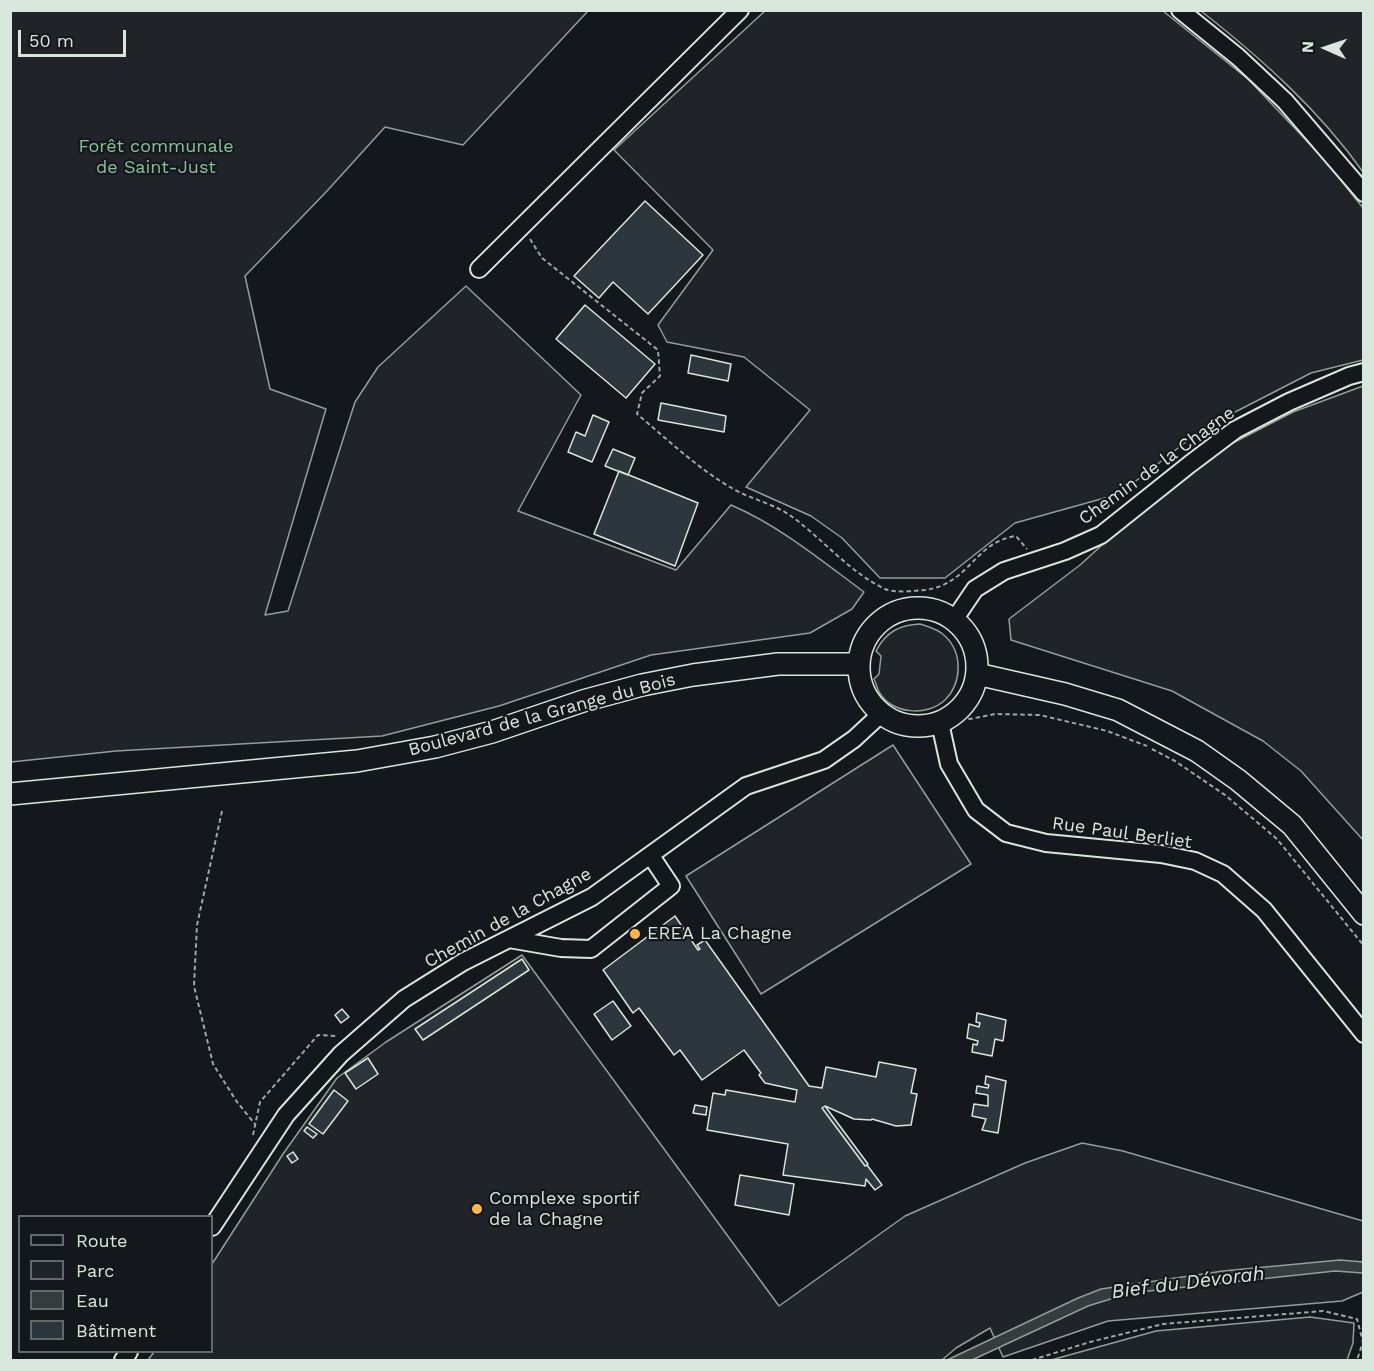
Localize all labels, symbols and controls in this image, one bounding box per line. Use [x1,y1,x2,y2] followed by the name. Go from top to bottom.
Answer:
[21,18,129,56] scale bar
[1296,18,1356,78] north arrow
[29,30,74,51] text: 50 m
[1298,41,1317,53] text: N
[78,136,234,178] park label: Forêt communale de Saint-Just
[1075,402,1239,530] street label: Chemin de la Chagne
[406,669,678,761] street label: Boulevard de la Grange du Bois
[1051,813,1193,853] street label: Rue Paul Berliet
[421,863,595,973] street label: Chemin de la Chagne
[647,923,792,945] place label: EREA La Chagne
[628,927,642,941] marker: EREA La Chagne
[489,1188,640,1230] place label: Complexe sportif de la Chagne
[470,1202,484,1216] marker: Complexe sportif de la Chagne
[18,1215,213,1353] legend
[76,1230,128,1251] text: Route
[76,1260,114,1281] text: Parc
[1110,1262,1266,1304] water label: Bief du Dévorah
[76,1290,109,1311] text: Eau
[76,1320,156,1341] text: Bâtiment

